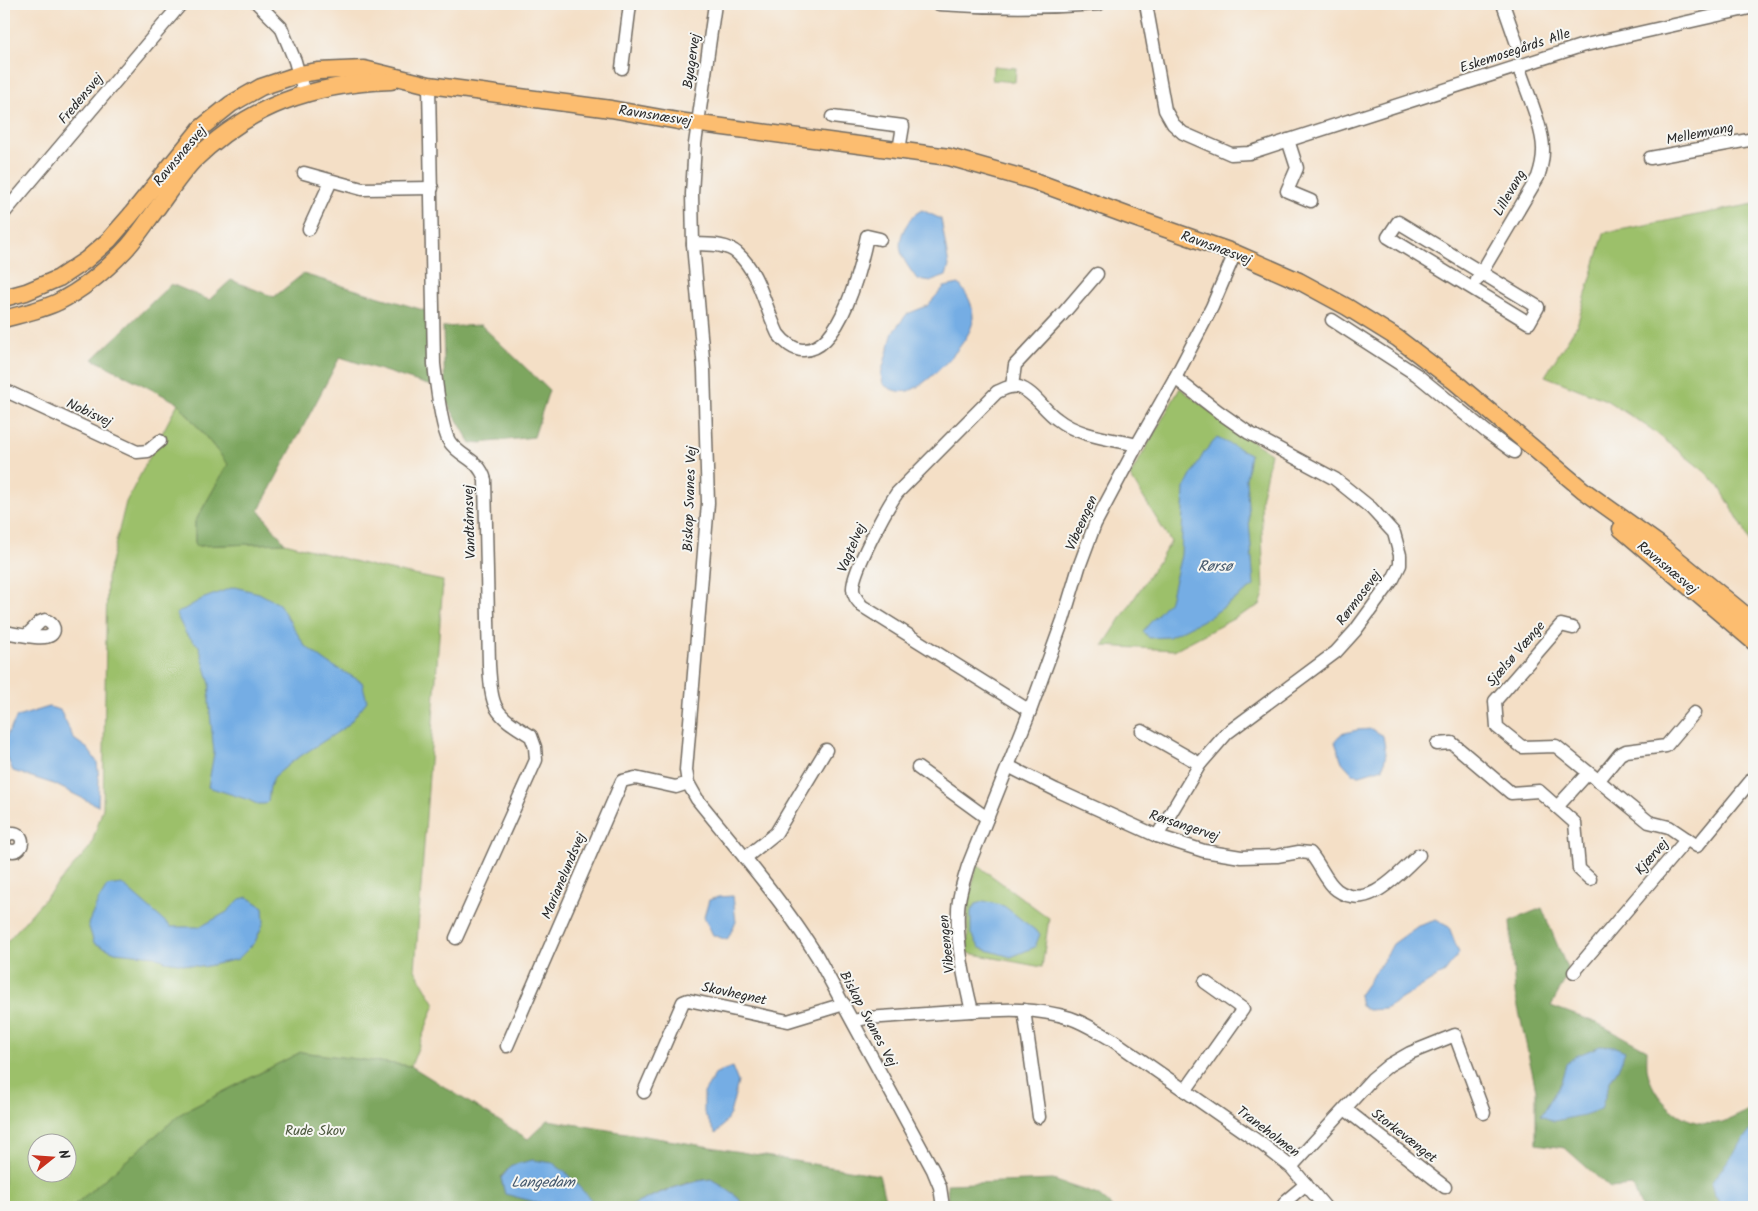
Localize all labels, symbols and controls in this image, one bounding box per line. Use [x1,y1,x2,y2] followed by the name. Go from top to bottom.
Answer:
[1457,23,1574,79] street label: Eskemosegårds Alle
[677,32,707,90] street label: Byagervej
[53,68,109,129] street label: Fredensvej
[617,99,694,133] street label: Ravnsnæsvej
[1664,117,1736,151] street label: Mellemvang
[148,120,212,191] street label: Ravnsnæsvej
[1488,166,1532,220] street label: Lillevang
[1178,225,1255,271] street label: Ravnsnæsvej
[62,393,116,433] street label: Nobisvej
[677,445,703,552] street label: Biskop Svanes Vej
[458,484,482,560] street label: Vandtårnsvej
[1060,492,1104,554] street label: Vibeengen
[832,520,872,576] street label: Vagtelvej
[1632,536,1703,600] street label: Ravnsnæsvej
[1198,555,1235,579] water label: Rørsø
[1331,565,1388,630] street label: Rørmosevej
[1481,616,1551,692] street label: Sjælsø Vænge
[1146,804,1222,848] street label: Rørsangervej
[536,829,592,923] street label: Marianelundsvej
[1630,833,1675,880] street label: Kjærvej
[933,914,961,974] street label: Vibeengen
[833,967,903,1071] street label: Biskop Svanes Vej
[699,976,769,1012] street label: Skovhegnet
[1232,1101,1304,1163] street label: Traneholmen
[1366,1103,1442,1169] street label: Storkevænget
[285,1120,345,1142] park label: Rude Skov
[28,1134,78,1184] north arrow
[52,1147,75,1162] text: N
[511,1171,576,1195] water label: Langedam

